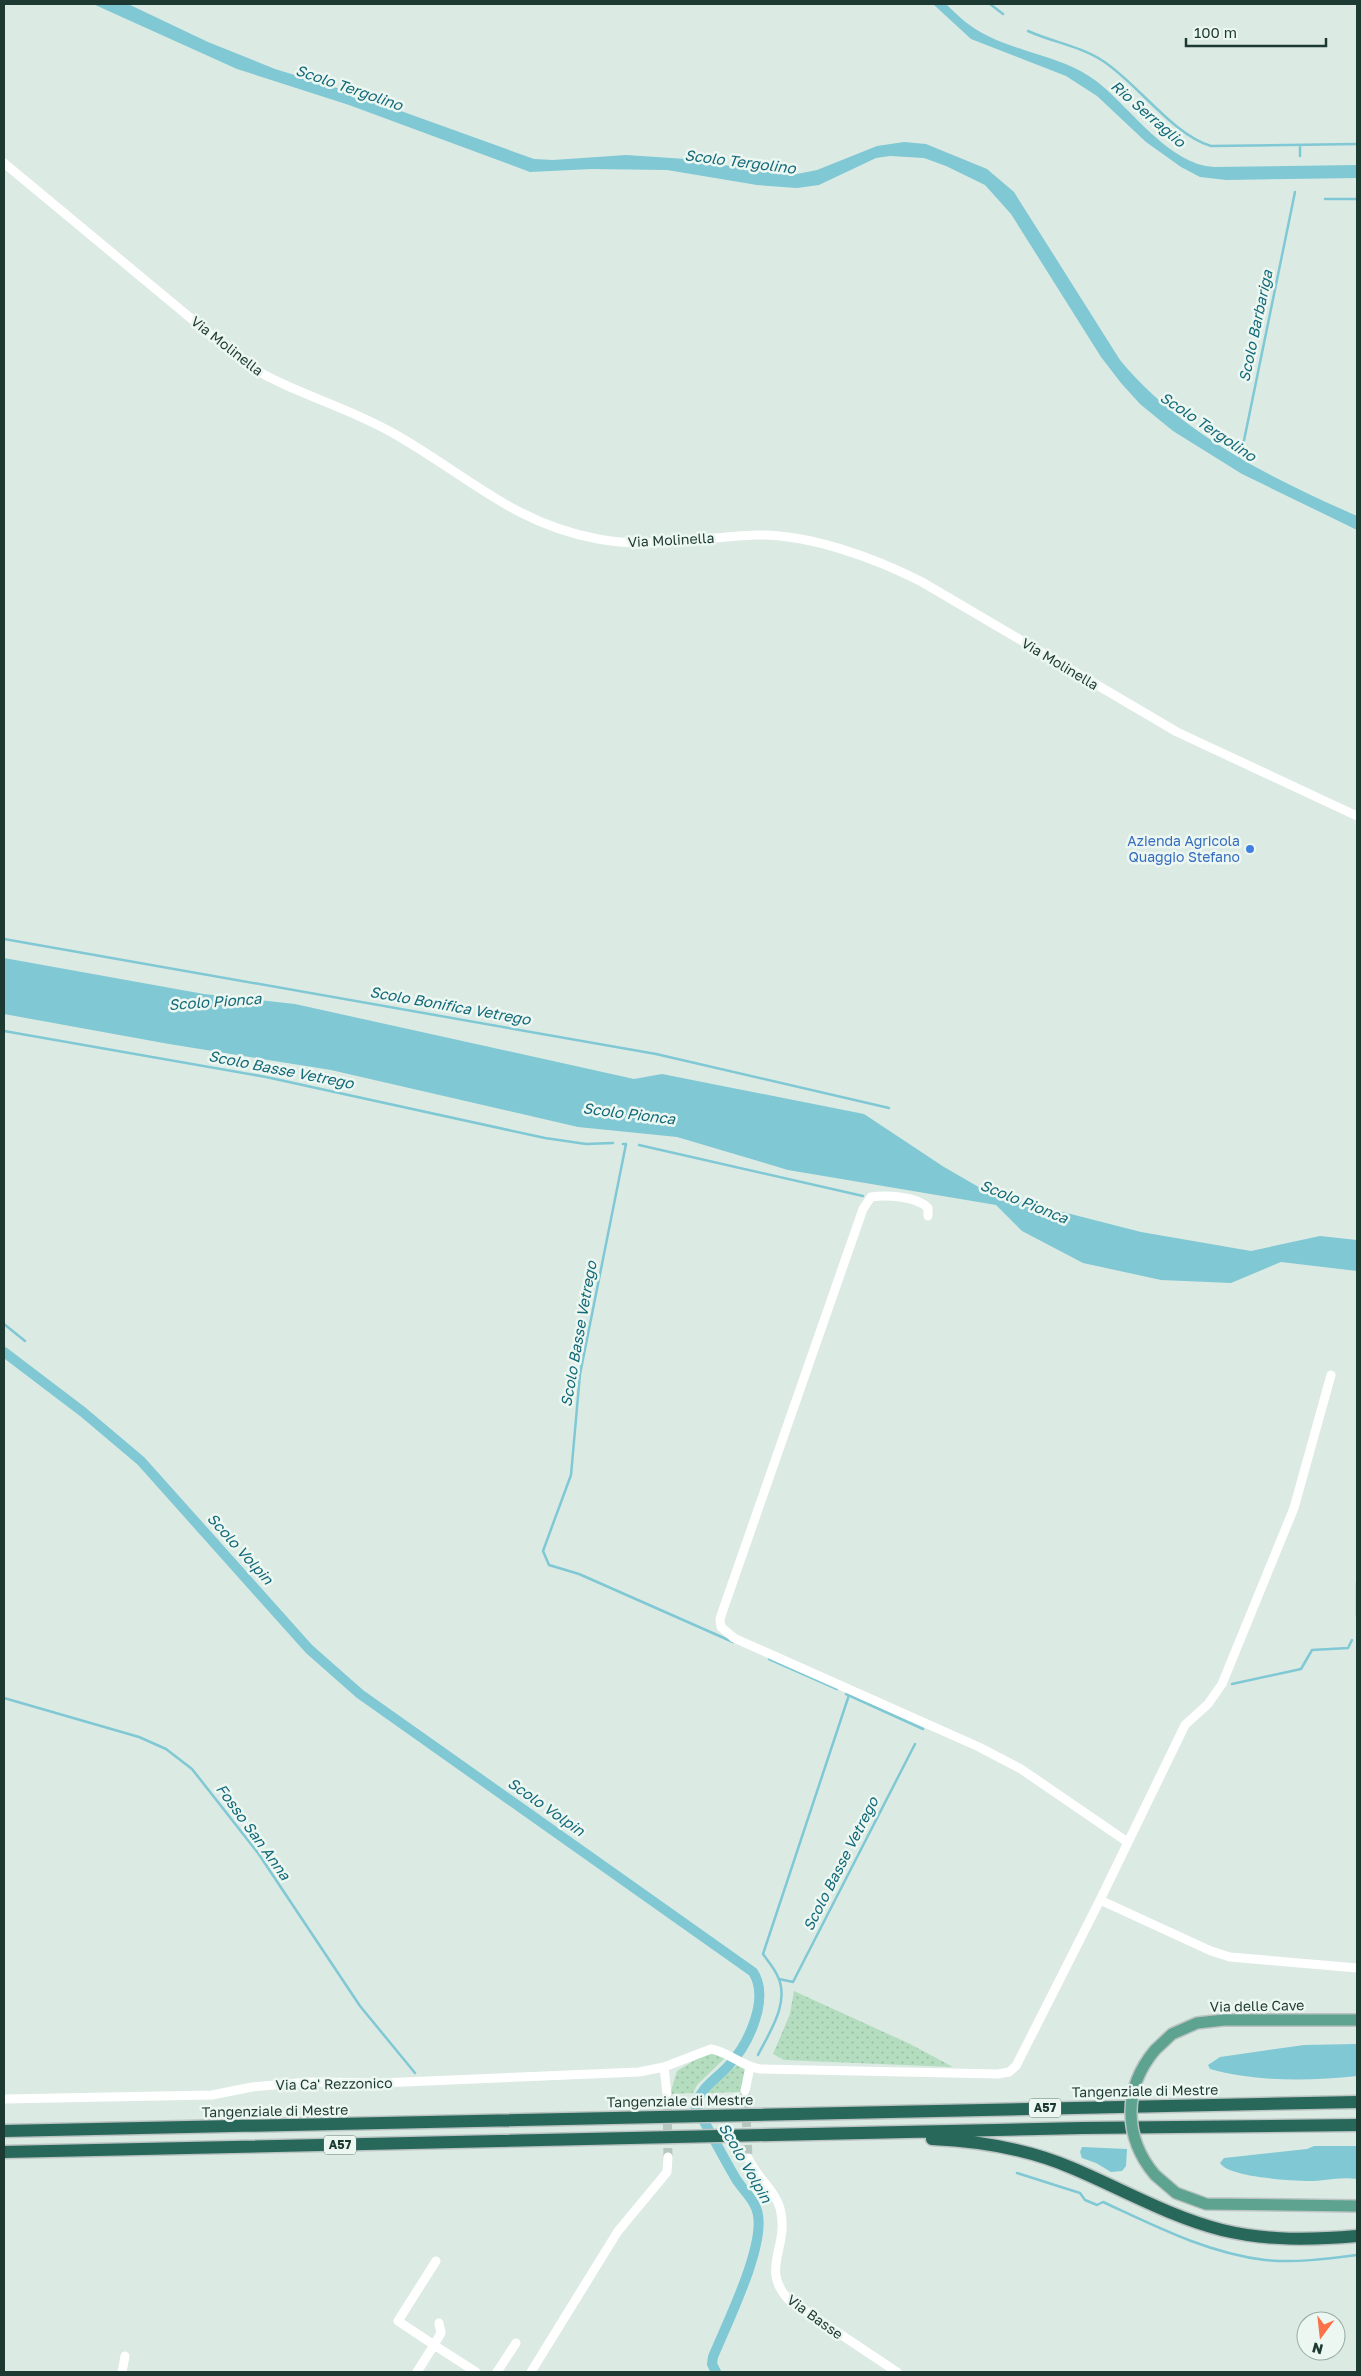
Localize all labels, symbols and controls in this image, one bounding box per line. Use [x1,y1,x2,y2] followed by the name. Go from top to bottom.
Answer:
[1186,15,1326,47] scale bar
[1194,23,1237,41] text: 100 m
[293,60,406,115] water label: Scolo Tergolino
[1107,76,1190,152] water label: Rio Serraglio
[683,145,798,178] water label: Scolo Tergolino
[1234,268,1277,384] water label: Scolo Barbariga
[188,312,267,379] street label: Via Molinella
[1157,387,1261,466] water label: Scolo Tergolino
[627,529,715,550] street label: Via Molinella
[1019,634,1102,693] street label: Via Molinella
[1127,832,1240,865] place label: Azienda Agricola Quaggio Stefano
[1244,843,1256,855] marker: Azienda Agricola Quaggio Stefano
[368,982,533,1029] water label: Scolo Bonifica Vetrego
[168,989,262,1013] water label: Scolo Pionca
[207,1046,356,1093] water label: Scolo Basse Vetrego
[582,1098,677,1128] water label: Scolo Pionca
[978,1175,1071,1227] water label: Scolo Pionca
[556,1259,601,1408] water label: Scolo Basse Vetrego
[204,1509,278,1588] water label: Scolo Volpin
[505,1773,589,1840] water label: Scolo Volpin
[213,1780,295,1883] water label: Fosso San Anna
[799,1793,883,1934] water label: Scolo Basse Vetrego
[1210,1996,1304,2015] street label: Via delle Cave
[275,2074,393,2093] street label: Via Ca' Rezzonico
[1072,2081,1218,2100] street label: Tangenziale di Mestre
[607,2091,753,2110] street label: Tangenziale di Mestre
[1029,2098,1061,2118] road number: A57
[202,2101,348,2120] street label: Tangenziale di Mestre
[716,2119,776,2206] water label: Scolo Volpin
[324,2136,356,2154] road number: A57
[784,2291,847,2343] street label: Via Basse
[1296,2311,1346,2361] north arrow
[1310,2339,1325,2359] text: N

